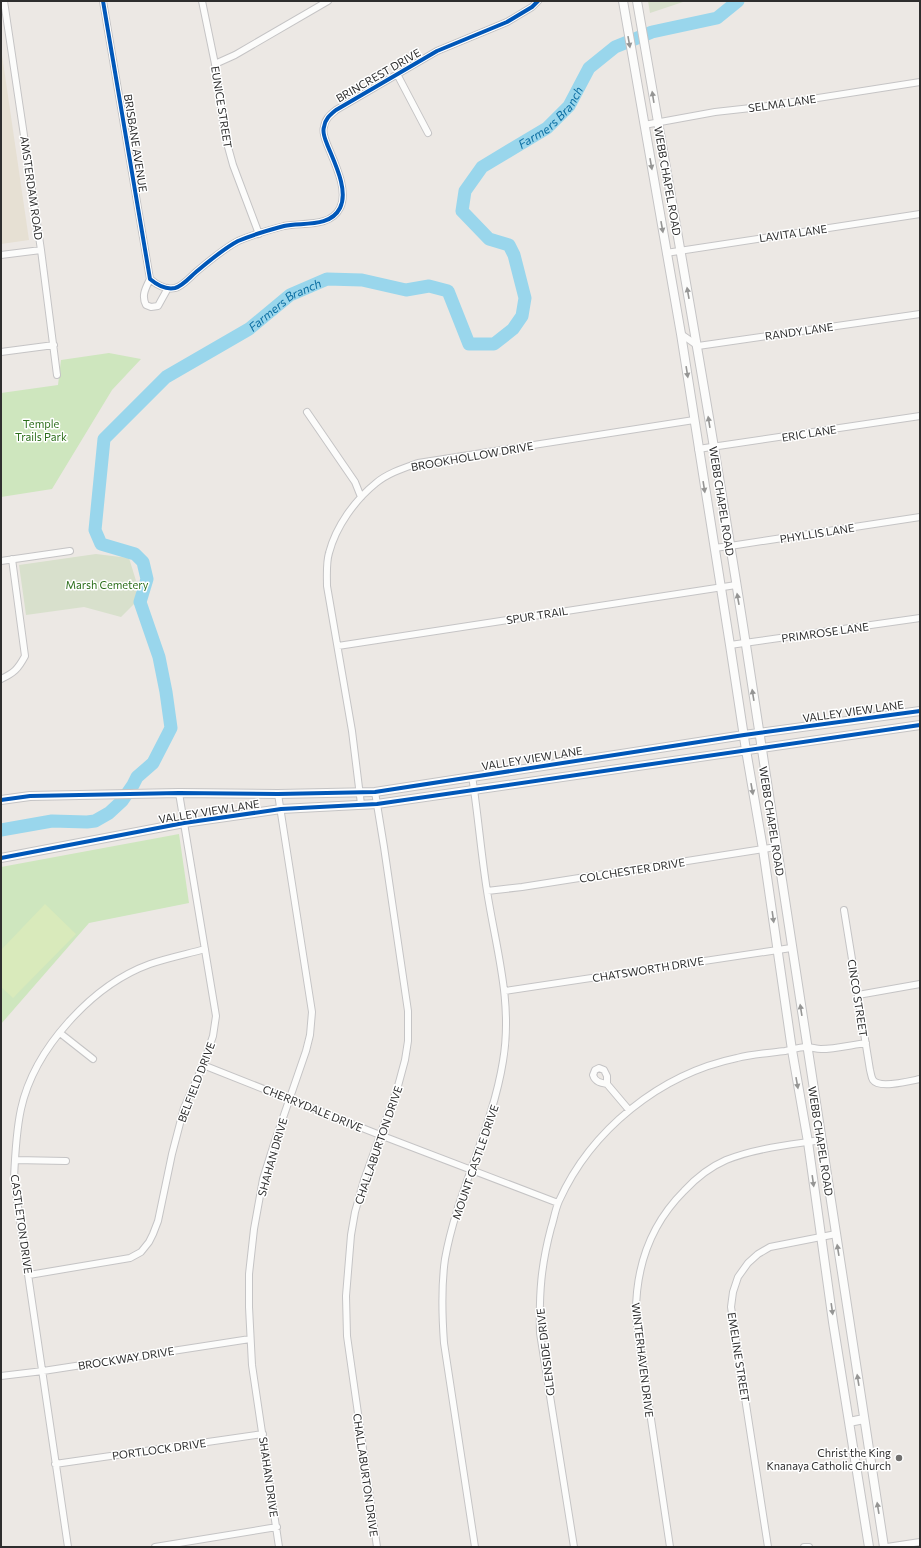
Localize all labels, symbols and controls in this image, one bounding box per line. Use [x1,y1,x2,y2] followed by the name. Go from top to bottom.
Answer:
[626,36,632,48] one-way arrow
[333,46,423,104] street label: BRINCREST DRIVE
[209,65,235,149] street label: EUNICE STREET
[515,84,585,151] water label: Farmers Branch
[650,90,656,103] one-way arrow
[747,92,817,114] street label: SELMA LANE
[122,93,150,193] street label: BRISBANE AVENUE
[652,125,684,237] street label: WEBB CHAPEL ROAD
[18,135,46,241] street label: AMSTERDAM ROAD
[648,158,654,170] one-way arrow
[659,221,665,234] one-way arrow
[758,222,828,244] street label: LAVITA LANE
[245,275,323,334] water label: Farmers Branch
[685,287,691,300] one-way arrow
[764,320,834,342] street label: RANDY LANE
[684,366,690,379] one-way arrow
[706,416,712,428] one-way arrow
[15,417,67,443] park label: Temple Trails Park
[781,422,837,444] street label: ERIC LANE
[410,439,534,473] street label: BROOKHOLLOW DRIVE
[707,445,737,557] street label: WEBB CHAPEL ROAD
[701,481,707,493] one-way arrow
[779,521,855,545] street label: PHYLLIS LANE
[66,578,149,591] park label: Marsh Cemetery
[735,593,741,605] one-way arrow
[505,604,569,626] street label: SPUR TRAIL
[781,619,869,645] street label: PRIMROSE LANE
[750,689,756,701] one-way arrow
[802,697,904,725] street label: VALLEY VIEW LANE
[481,744,583,772] street label: VALLEY VIEW LANE
[757,765,787,877] street label: WEBB CHAPEL ROAD
[750,782,756,795] one-way arrow
[158,797,260,825] street label: VALLEY VIEW LANE
[578,855,686,885] street label: COLCHESTER DRIVE
[770,911,776,923] one-way arrow
[591,954,705,984] street label: CHATSWORTH DRIVE
[845,958,871,1038] street label: CINCO STREET
[797,1004,803,1016] one-way arrow
[175,1040,217,1124] street label: BELFIELD DRIVE
[795,1076,801,1089] one-way arrow
[261,1082,365,1134] street label: CHERRYDALE DRIVE
[352,1084,404,1206] street label: CHALLABURTON DRIVE
[806,1085,836,1197] street label: WEBB CHAPEL ROAD
[449,1103,501,1221] street label: MOUNT CASTLE DRIVE
[255,1116,289,1198] street label: SHAHAN DRIVE
[9,1174,35,1274] street label: CASTLETON DRIVE
[810,1175,816,1187] one-way arrow
[835,1244,841,1256] one-way arrow
[629,1302,657,1418] street label: WINTERHAVEN DRIVE
[829,1303,835,1315] one-way arrow
[533,1307,557,1397] street label: GLENSIDE DRIVE
[725,1311,753,1403] street label: EMELINE STREET
[77,1344,175,1372] street label: BROCKWAY DRIVE
[855,1374,861,1386] one-way arrow
[351,1412,381,1538] street label: CHALLABURTON DRIVE
[111,1436,207,1462] street label: PORTLOCK DRIVE
[257,1436,281,1518] street label: SHAHAN DRIVE
[766,1446,891,1472] place label: Christ the King Knanaya Catholic Church
[894,1453,904,1463] marker: Christ the King Knanaya Catholic Church
[875,1502,881,1515] one-way arrow

